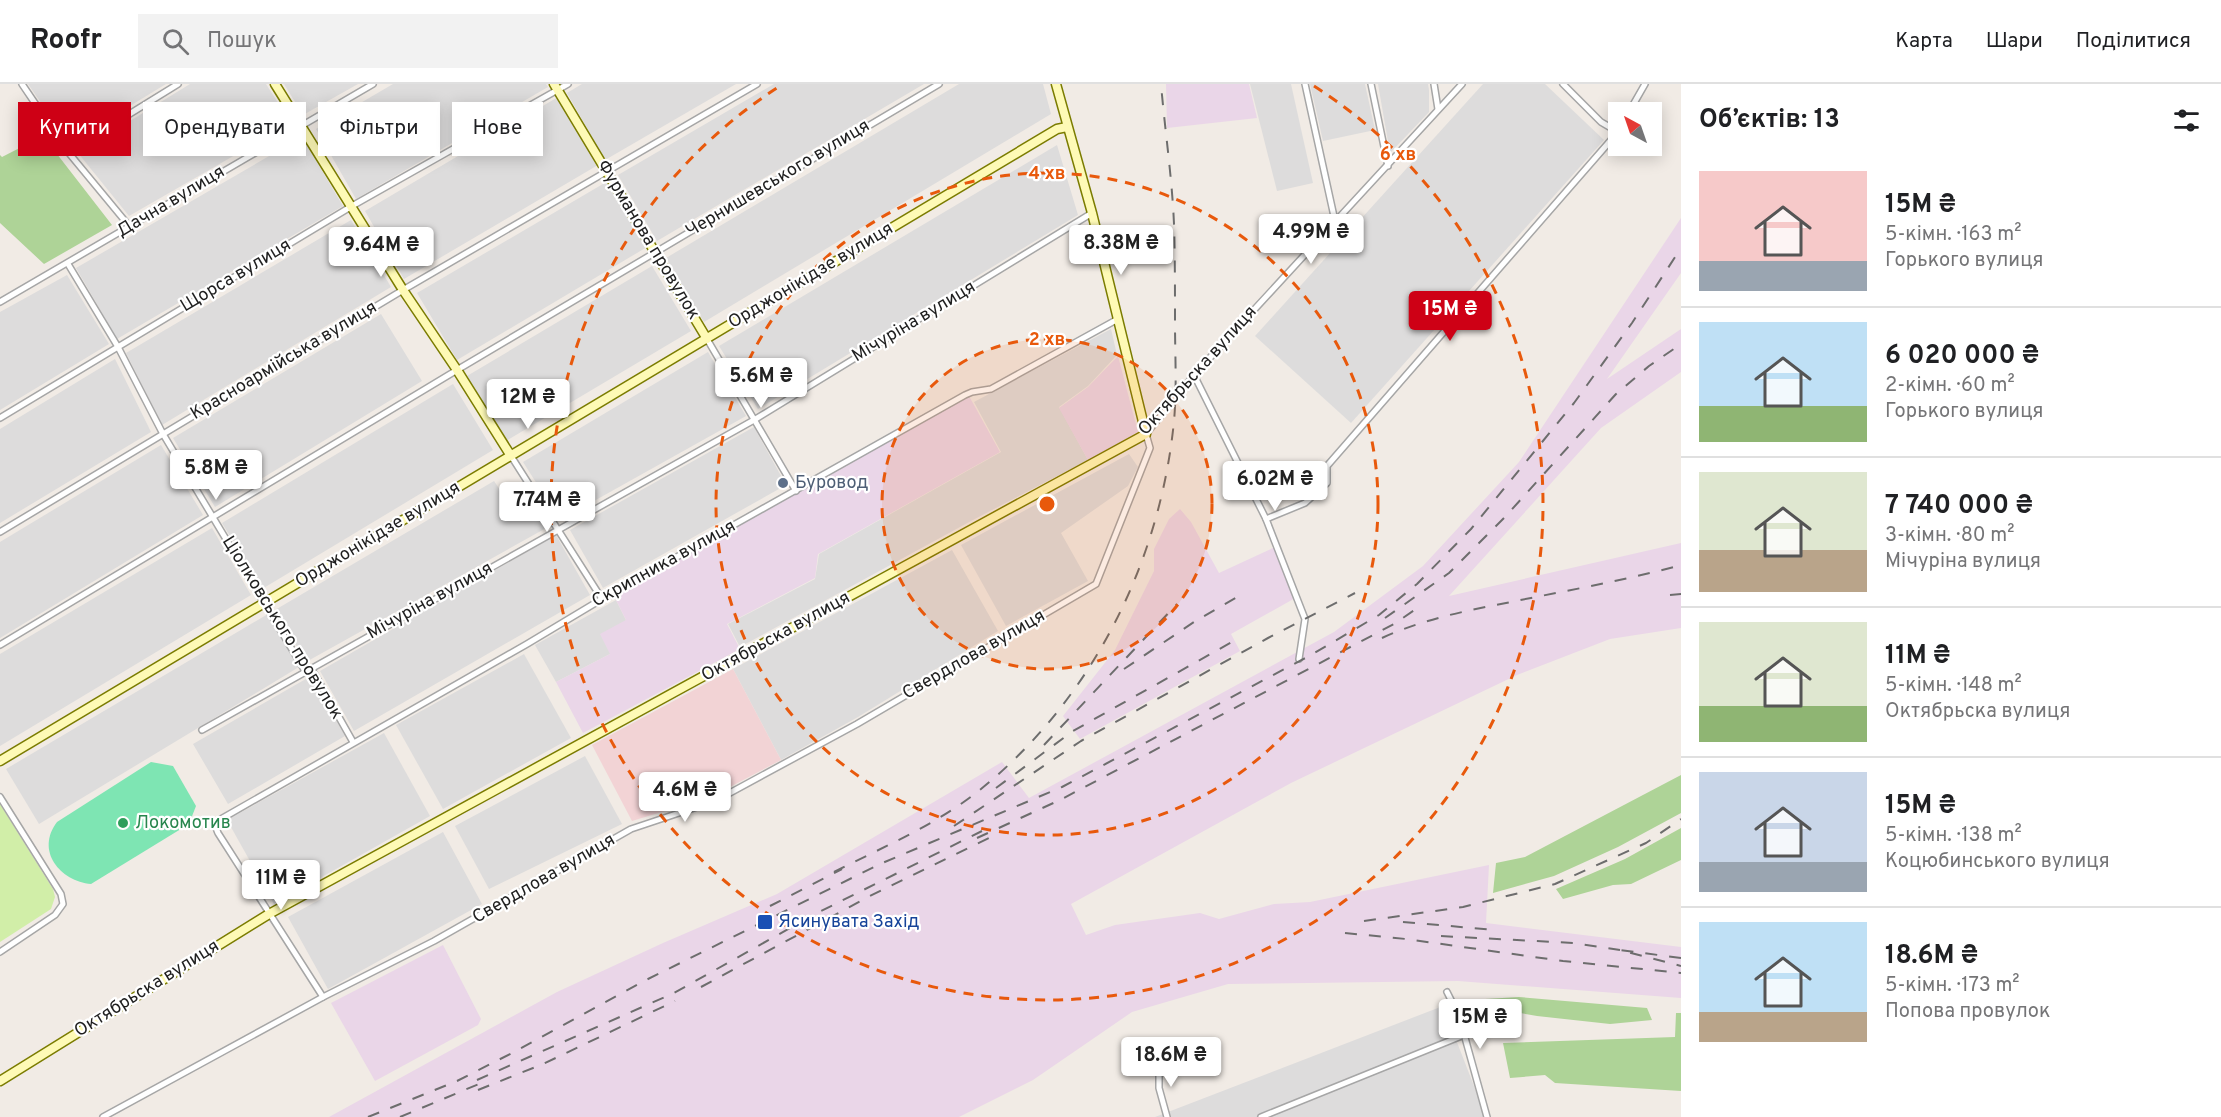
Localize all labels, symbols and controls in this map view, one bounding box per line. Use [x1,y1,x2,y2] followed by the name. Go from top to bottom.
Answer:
[138,14,558,68] search box
[30,23,102,59] text: Roofr
[159,25,192,58] icon: search
[207,28,277,55] text: Пошук
[1895,28,1953,55] text: Карта
[1986,28,2043,55] text: Шари
[2076,28,2191,55] text: Поділитися
[18,102,131,156] chip: Купити
[143,102,306,156] chip: Орендувати
[318,102,440,156] chip: Фільтри
[452,102,543,156] chip: Нове
[1608,102,1662,156] north arrow
[1608,102,1662,156] map controls
[1699,104,1840,137] text: Об’єктів: 13
[2170,104,2203,137] icon: filters
[682,115,874,243] street label: Чернишевського вулиця
[1380,144,1416,167] text: 6 хв
[591,156,705,324] street label: Фурманова провулок
[113,161,229,243] street label: Дачна вулиця
[1028,163,1066,186] text: 4 хв
[1885,189,1956,222] text: 15M ₴
[1747,195,1819,267] icon: home
[1256,214,1366,265] pin: 4.99M ₴
[724,218,898,334] street label: Орджонікідзе вулиця
[1273,220,1349,246] text: 4.99M ₴
[1885,222,2021,248] text: 5-кімн. · 163 m²
[1066,225,1176,276] pin: 8.38M ₴
[326,227,436,278] pin: 9.64M ₴
[1083,231,1159,257] text: 8.38M ₴
[343,233,419,259] text: 9.64M ₴
[177,234,295,318] street label: Щорса вулиця
[1885,248,2044,274] text: Горького вулиця
[848,276,980,368] street label: Мічуріна вулиця
[1408,291,1492,342] pin: 15M ₴
[187,296,381,426] street label: Красноармійська вулиця
[1423,297,1477,323] text: 15M ₴
[1134,301,1262,441] street label: Октябрьска вулиця
[1029,329,1065,352] text: 2 хв
[1885,340,2039,373] text: 6 020 000 ₴
[1747,346,1819,418] icon: home
[712,358,810,409] pin: 5.6M ₴
[729,364,793,390] text: 5.6M ₴
[1885,373,2015,399] text: 2-кімн. · 60 m²
[486,379,570,430] pin: 12M ₴
[501,385,555,411] text: 12M ₴
[1885,399,2044,425] text: Горького вулиця
[167,450,265,501] pin: 5.8M ₴
[184,456,248,482] text: 5.8M ₴
[1220,461,1330,512] pin: 6.02M ₴
[1237,467,1313,493] text: 6.02M ₴
[795,472,869,495] place label: Буровод
[776,476,790,490] marker: Буровод
[291,477,465,593] street label: Орджонікідзе вулиця
[492,482,602,533] pin: 7.74M ₴
[513,488,581,514] text: 7.74M ₴
[1885,490,2033,523] text: 7 740 000 ₴
[1037,494,1057,514] centre of rings
[1747,496,1819,568] icon: home
[588,515,740,613] street label: Скрипника вулиця
[1885,523,2014,549] text: 3-кімн. · 80 m²
[216,532,348,724] street label: Ціолковського провулок
[1885,549,2041,575] text: Мічуріна вулиця
[363,557,497,645] street label: Мічуріна вулиця
[697,587,855,687] street label: Октябрьска вулиця
[898,605,1050,705] street label: Свердлова вулиця
[1885,640,1950,673] text: 11M ₴
[1747,646,1819,718] icon: home
[1885,673,2022,699] text: 5-кімн. · 148 m²
[1885,699,2070,725] text: Октябрьска вулиця
[636,772,734,823] pin: 4.6M ₴
[653,778,717,804] text: 4.6M ₴
[1885,790,1956,823] text: 15M ₴
[1747,796,1819,868] icon: home
[135,812,231,835] place label: Локомотив
[116,816,130,830] marker: Локомотив
[1885,823,2022,849] text: 5-кімн. · 138 m²
[468,829,620,929] street label: Свердлова вулиця
[1885,849,2110,875] text: Коцюбинського вулиця
[239,860,323,911] pin: 11M ₴
[256,866,306,892] text: 11M ₴
[778,911,919,934] place label: Ясинувата Захід
[756,913,774,931] marker: Ясинувата Захід
[70,935,224,1043] street label: Октябрьска вулиця
[1885,940,1978,973] text: 18.6M ₴
[1747,946,1819,1018] icon: home
[1885,973,2020,999] text: 5-кімн. · 173 m²
[1438,999,1522,1050] pin: 15M ₴
[1885,999,2051,1025] text: Попова провулок
[1453,1005,1507,1031] text: 15M ₴
[1116,1037,1226,1088] pin: 18.6M ₴
[1135,1043,1207,1069] text: 18.6M ₴

